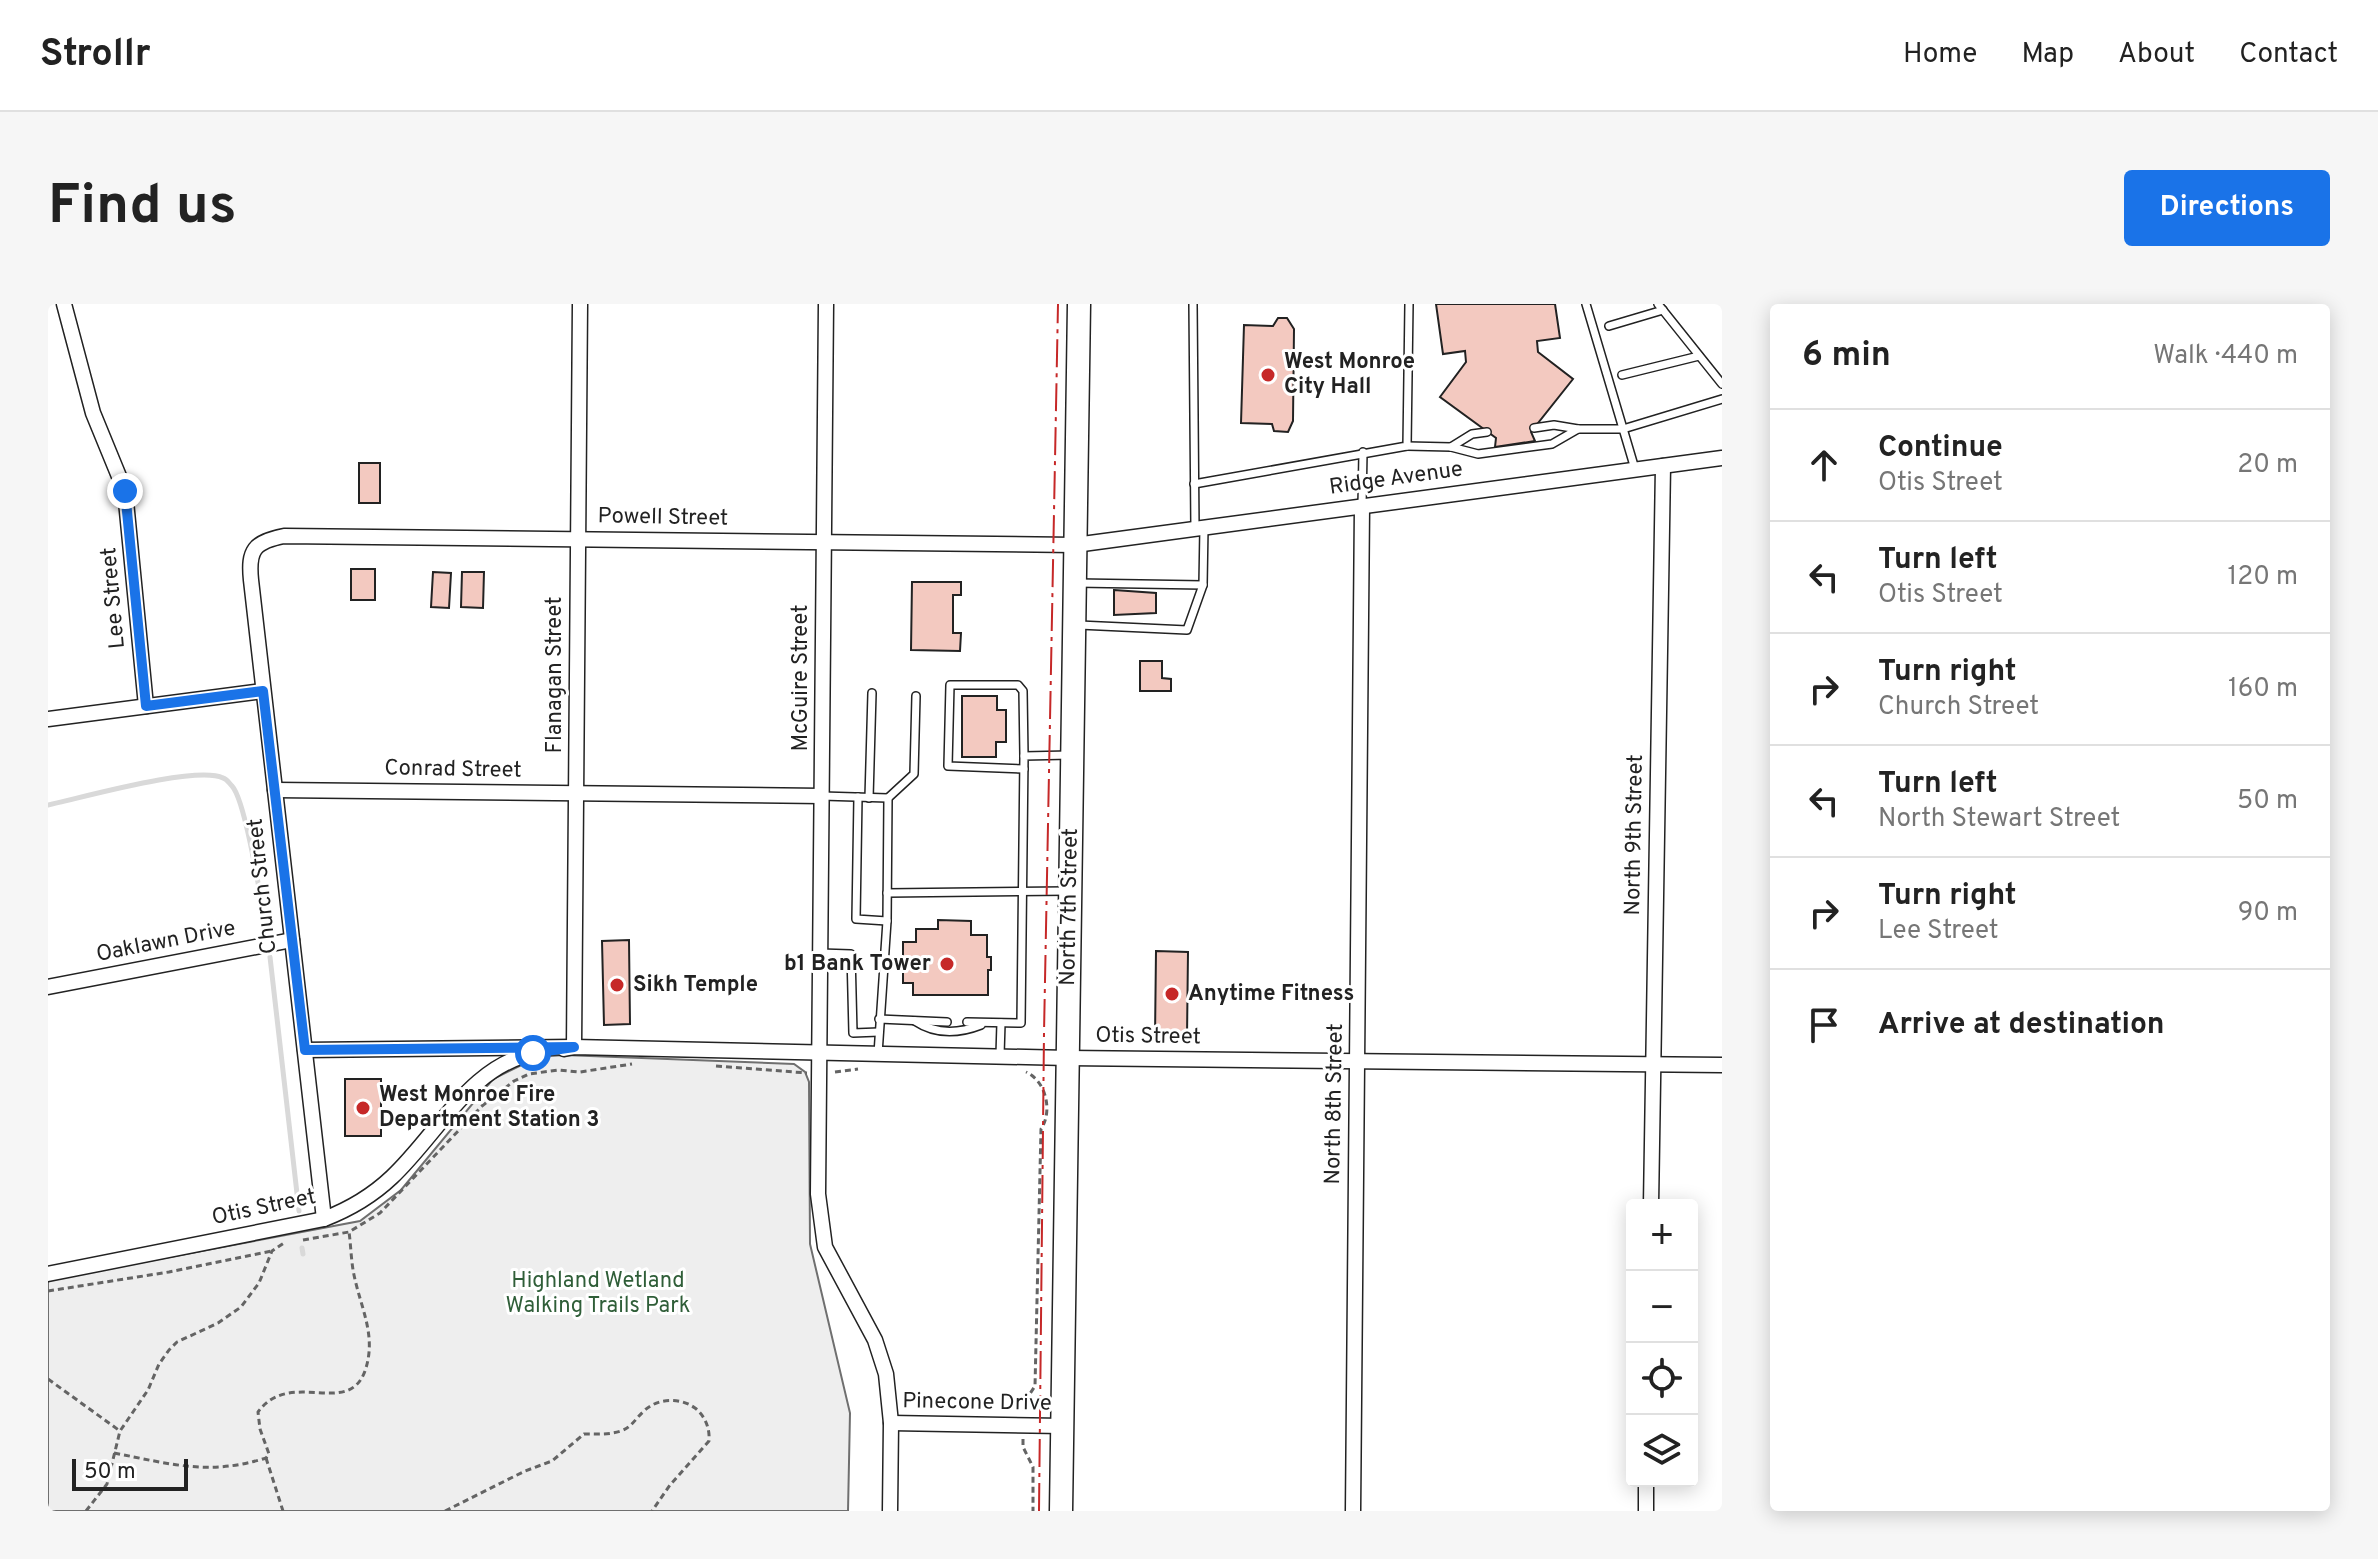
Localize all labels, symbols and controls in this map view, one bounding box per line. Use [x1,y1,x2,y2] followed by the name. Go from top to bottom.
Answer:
[40,31,151,80] text: Strollr
[1903,37,1977,73] text: Home
[2021,37,2074,73] text: Map
[2118,37,2195,73] text: About
[2239,37,2338,73] text: Contact
[2124,170,2330,246] button: Directions
[48,173,237,243] text: Find us
[1802,335,1891,378] text: 6 min
[2153,340,2298,373] text: Walk · 440 m
[1284,349,1415,401] place label: West Monroe City Hall
[1259,366,1277,384] marker: West Monroe City Hall
[1878,430,2003,467] text: Continue
[1802,443,1846,487] icon: ahead
[2237,449,2298,482] text: 20 m
[1328,456,1464,502] street label: Ridge Avenue
[1878,467,2003,500] text: Otis Street
[107,473,143,509] route end
[597,503,729,533] street label: Powell Street
[1878,542,1998,579] text: Turn left
[96,546,132,650] street label: Lee Street
[1802,555,1846,599] icon: left
[2228,561,2298,594] text: 120 m
[1878,579,2003,612] text: Otis Street
[542,597,569,753] street label: Flanagan Street
[788,604,815,752] street label: McGuire Street
[1878,654,2016,691] text: Turn right
[1802,667,1846,711] icon: right
[2228,673,2298,706] text: 160 m
[1878,691,2039,724] text: Church Street
[1620,754,1650,916] street label: North 9th Street
[384,755,522,785] street label: Conrad Street
[1878,766,1998,803] text: Turn left
[1802,779,1846,823] icon: left
[2237,785,2298,818] text: 50 m
[1878,803,2120,836] text: North Stewart Street
[242,817,284,955] street label: Church Street
[1055,828,1085,986] street label: North 7th Street
[1878,878,2016,915] text: Turn right
[1802,891,1846,935] icon: right
[2238,897,2298,930] text: 90 m
[94,915,238,969] street label: Oaklawn Drive
[1878,915,1999,948] text: Lee Street
[784,951,931,978] place label: b1 Bank Tower
[938,955,956,973] marker: b1 Bank Tower
[633,972,758,999] place label: Sikh Temple
[608,976,626,994] marker: Sikh Temple
[1188,981,1354,1008] place label: Anytime Fitness
[1163,985,1181,1003] marker: Anytime Fitness
[1802,1003,1846,1047] icon: arrive
[1878,1007,2164,1044] text: Arrive at destination
[1095,1023,1201,1051] street label: Otis Street
[1320,1023,1350,1185] street label: North 8th Street
[515,1035,551,1071] route start
[379,1082,600,1134] place label: West Monroe Fire Department Station 3
[354,1099,372,1117] marker: West Monroe Fire Department Station 3
[210,1184,318,1232] street label: Otis Street
[1626,1199,1698,1487] map controls
[1626,1199,1698,1271] button: +
[506,1268,690,1320] park label: Highland Wetland Walking Trails Park
[1626,1271,1698,1343] button: −
[1626,1343,1698,1415] button: locate
[902,1388,1052,1418] street label: Pinecone Drive
[1626,1415,1698,1487] button: layers
[72,1455,188,1491] scale bar
[84,1459,136,1486] text: 50 m

